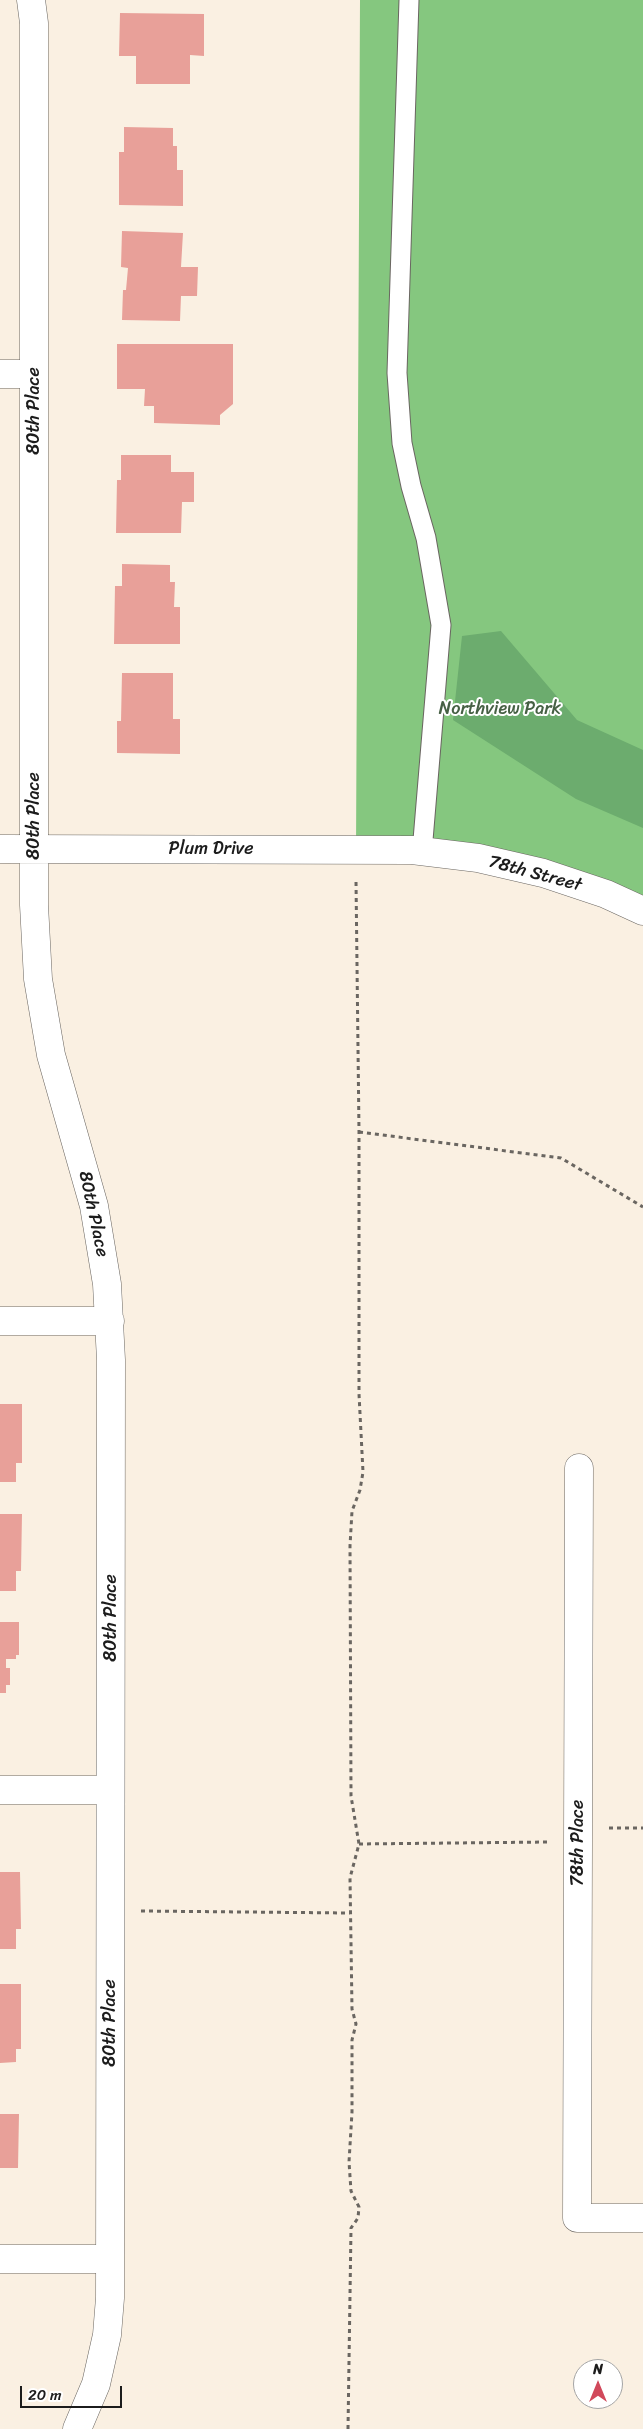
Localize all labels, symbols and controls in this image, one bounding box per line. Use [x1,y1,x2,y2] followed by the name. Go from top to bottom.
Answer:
[23,367,45,455] street label: 80th Place
[439,698,561,720] park label: Northview Park
[23,772,45,860] street label: 80th Place
[169,838,253,860] street label: Plum Drive
[486,851,584,897] street label: 78th Street
[73,1169,113,1259] street label: 80th Place
[100,1574,122,1662] street label: 80th Place
[567,1800,589,1886] street label: 78th Place
[99,1979,121,2067] street label: 80th Place
[593,2357,603,2382] text: N
[573,2359,623,2409] north arrow
[22,2376,125,2408] scale bar
[28,2382,62,2408] text: 20 m

